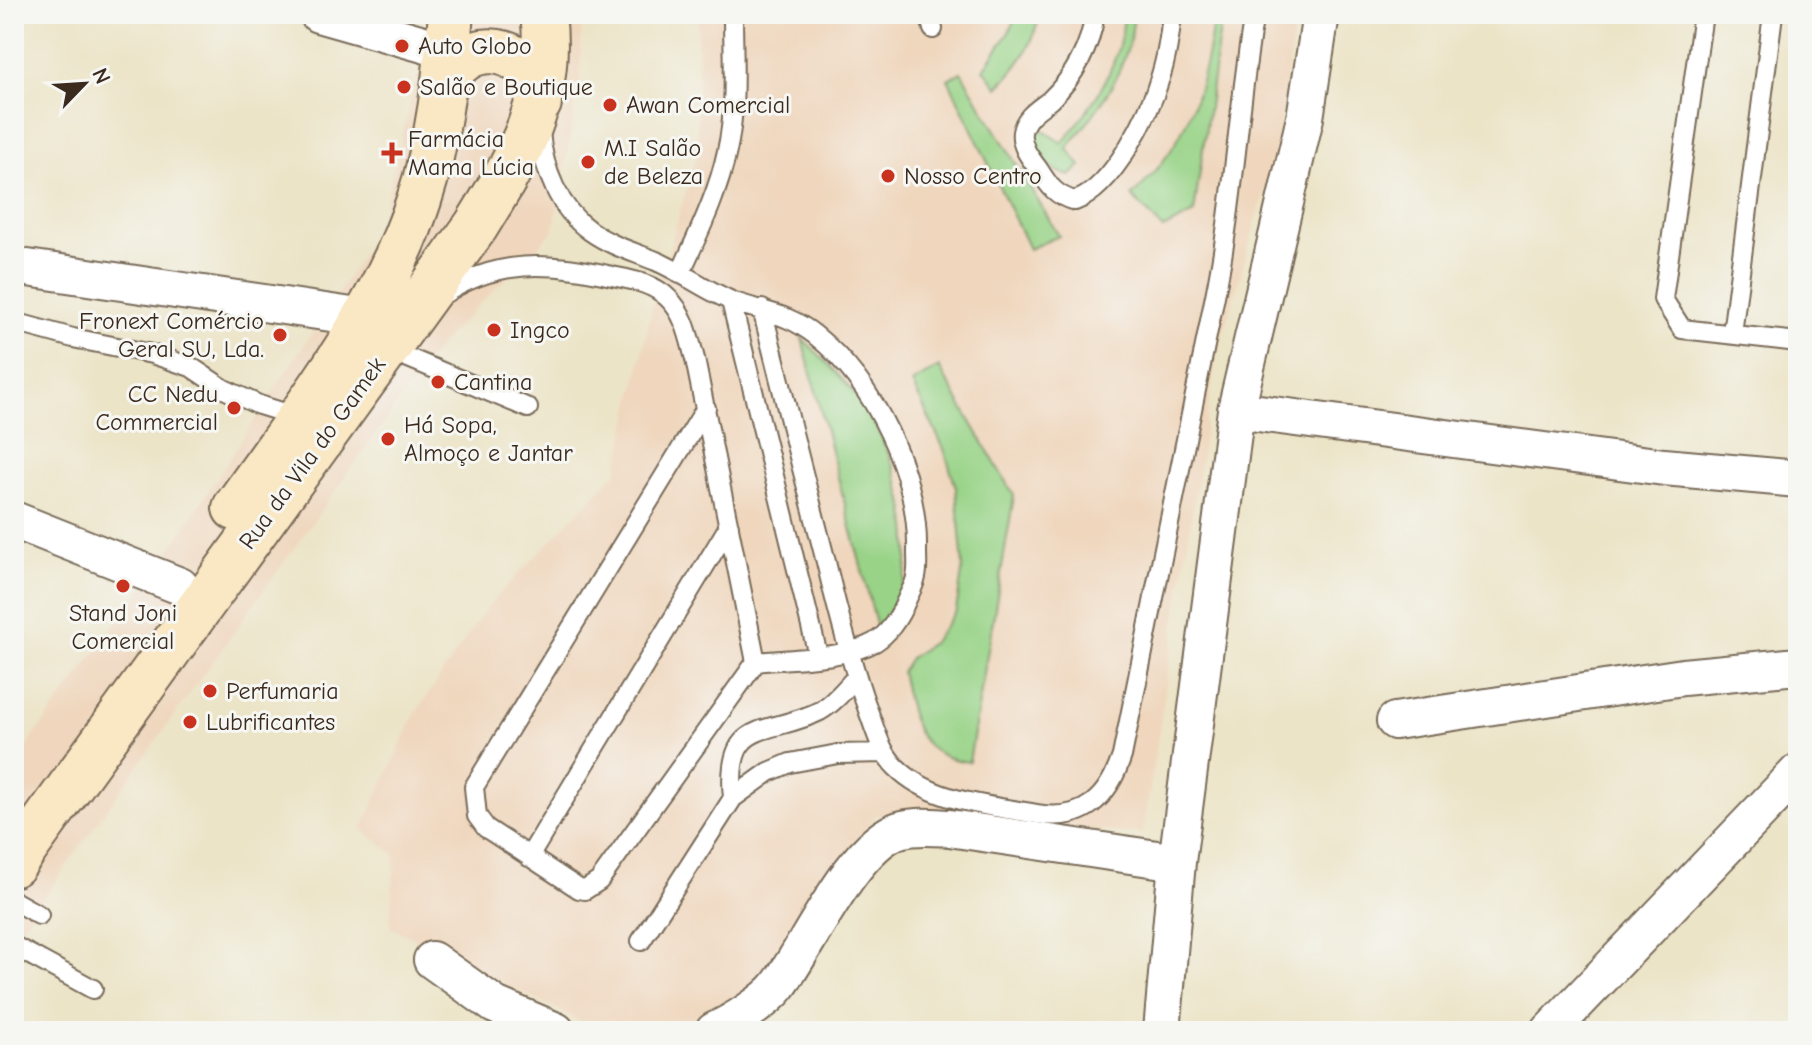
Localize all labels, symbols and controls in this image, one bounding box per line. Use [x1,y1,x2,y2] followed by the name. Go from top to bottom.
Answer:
[418,32,532,60] place label: Auto Globo
[393,37,411,55] marker: Auto Globo
[44,44,124,124] north arrow
[86,64,116,88] text: N
[420,73,593,101] place label: Salão e Boutique
[395,78,413,96] marker: Salão e Boutique
[626,91,790,119] place label: Awan Comercial
[601,96,619,114] marker: Awan Comercial
[408,125,534,181] place label: Farmácia Mama Lúcia
[604,134,703,190] place label: M.I Salão de Beleza
[383,144,401,162] marker: Farmácia Mama Lúcia
[579,153,597,171] marker: M.I Salão de Beleza
[904,162,1042,190] place label: Nosso Centro
[879,167,897,185] marker: Nosso Centro
[79,307,264,363] place label: Fronext Comércio Geral SU, Lda.
[510,316,570,344] place label: Ingco
[485,321,503,339] marker: Ingco
[271,326,289,344] marker: Fronext Comércio Geral SU, Lda.
[233,351,391,554] street label: Rua da Vila do Gamek
[454,368,532,396] place label: Cantina
[429,373,447,391] marker: Cantina
[95,380,218,436] place label: CC Nedu Commercial
[225,399,243,417] marker: CC Nedu Commercial
[404,411,573,467] place label: Há Sopa, Almoço e Jantar
[379,430,397,448] marker: Há Sopa, Almoço e Jantar
[114,577,132,595] marker: Stand Joni Comercial
[69,599,177,655] place label: Stand Joni Comercial
[226,677,339,705] place label: Perfumaria
[201,682,219,700] marker: Perfumaria
[206,708,335,736] place label: Lubrificantes
[181,713,199,731] marker: Lubrificantes

